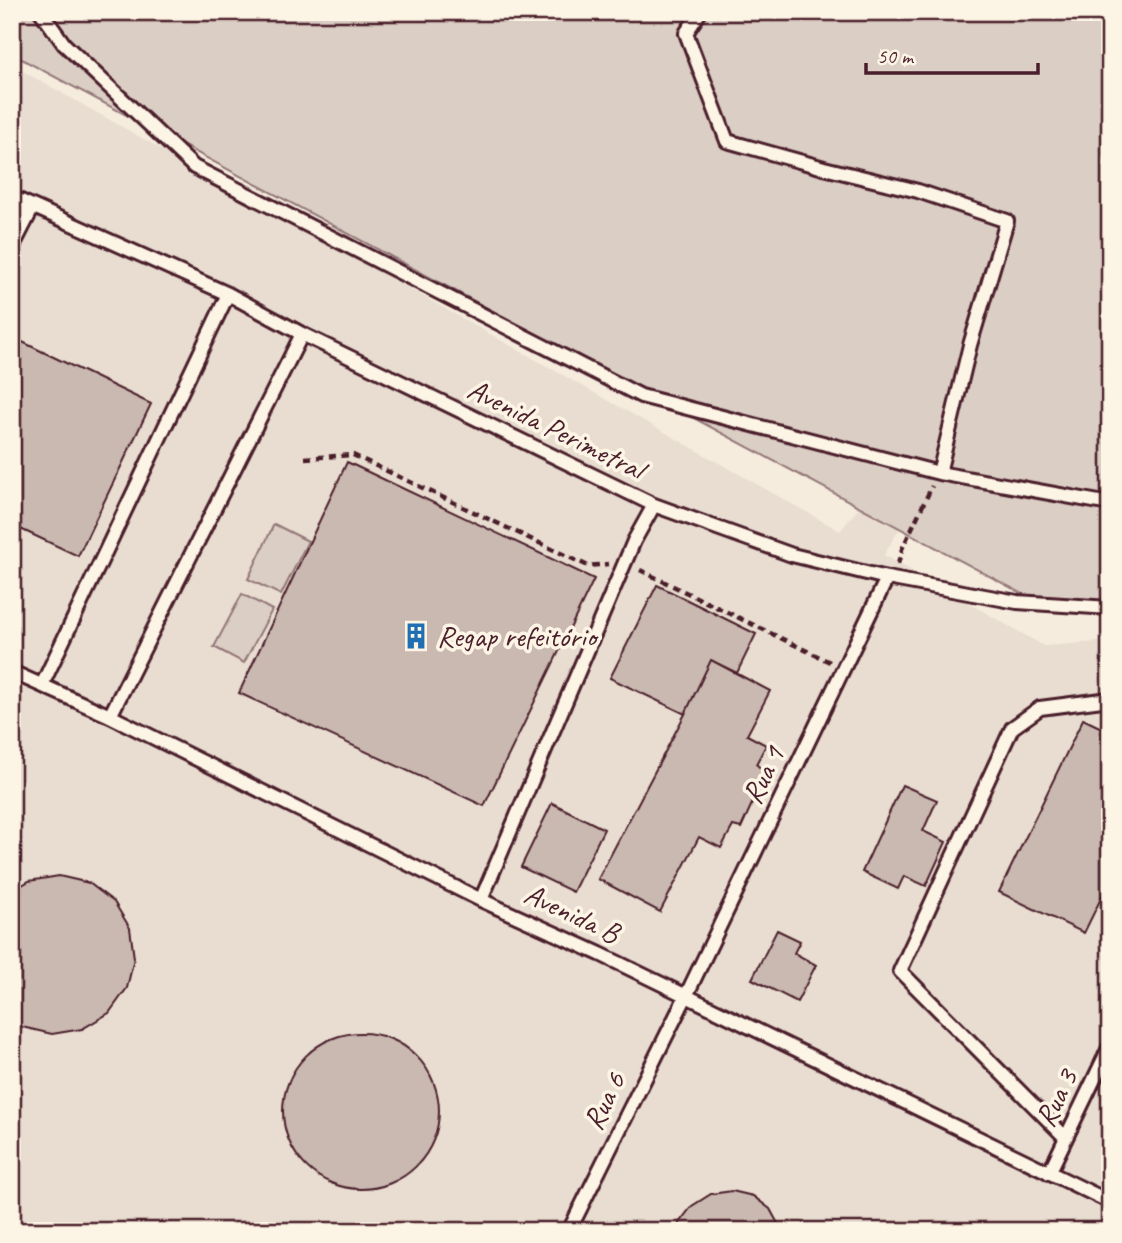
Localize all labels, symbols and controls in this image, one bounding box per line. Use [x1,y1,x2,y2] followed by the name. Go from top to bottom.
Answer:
[866,32,1038,76] scale bar
[877,43,915,69] text: 50 m
[462,370,655,490] street label: Avenida Perimetral
[437,617,600,655] place label: Regap refeitório
[401,621,431,651] building icon: Regap refeitório
[733,739,794,810] street label: Rua 1
[518,875,628,953] street label: Avenida B
[1026,1061,1087,1133] street label: Rua 3
[574,1065,635,1136] street label: Rua 6

